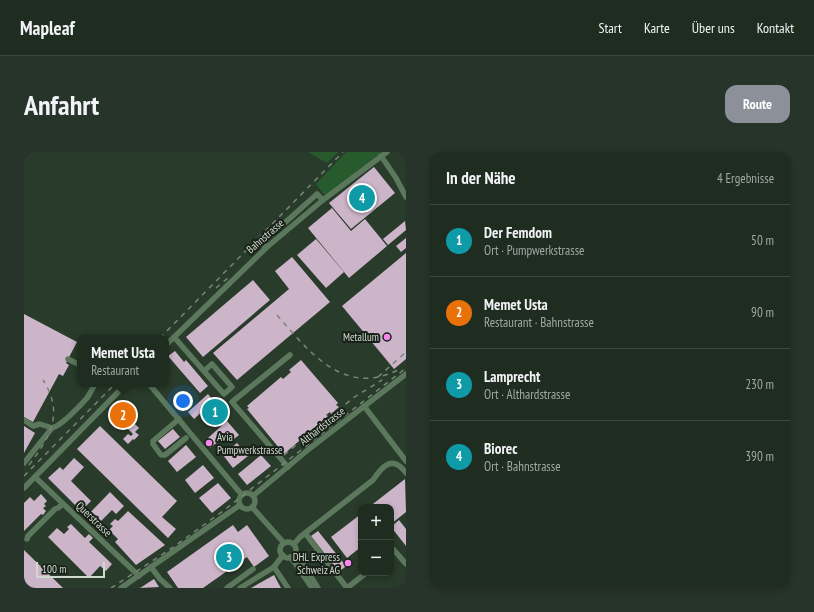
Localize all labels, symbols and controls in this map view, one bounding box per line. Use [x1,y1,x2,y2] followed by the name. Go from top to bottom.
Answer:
[20,16,75,40] text: Mapleaf
[598,19,622,37] text: Start
[644,19,670,37] text: Karte
[692,19,735,37] text: Über uns
[757,19,794,37] text: Kontakt
[725,85,790,123] button: Route
[24,86,99,123] text: Anfahrt
[446,167,516,189] text: In der Nähe
[717,170,774,187] text: 4 Ergebnisse
[349,183,375,213] pin: 4
[243,216,287,256] street label: Bahnstrasse
[484,223,552,242] text: Der Femdom
[456,232,462,249] text: 1
[751,232,774,249] text: 50 m
[484,242,584,259] text: Ort · Pumpwerkstrasse
[484,295,548,314] text: Memet Usta
[456,304,462,321] text: 2
[751,304,774,321] text: 90 m
[484,314,594,331] text: Restaurant · Bahnstrasse
[343,330,379,344] place label: Metallum
[382,332,392,342] marker: Metallum
[77,335,169,387] popup
[91,343,155,362] text: Memet Usta
[91,362,139,379] text: Restaurant
[484,367,540,386] text: Lamprecht
[456,376,462,393] text: 3
[745,376,774,393] text: 230 m
[484,386,570,403] text: Ort · Althardstrasse
[173,391,193,411] your location
[202,397,228,427] pin: 1
[110,400,136,430] pin: 2
[296,404,348,448] street label: Althardstrasse
[217,430,283,457] place label: Avia Pumpwerkstrasse
[204,438,214,448] marker: Avia Pumpwerkstrasse
[484,439,517,458] text: Biorec
[456,448,462,465] text: 4
[745,448,774,465] text: 390 m
[484,458,561,475] text: Ort · Bahnstrasse
[73,499,115,540] street label: Querstrasse
[358,504,394,576] map controls
[358,504,394,540] button: +
[358,540,394,576] button: −
[216,542,242,572] pin: 3
[293,550,340,577] place label: DHL Express Schweiz AG
[343,558,353,568] marker: DHL Express Schweiz AG
[36,560,105,579] scale bar
[42,562,66,576] text: 100 m

